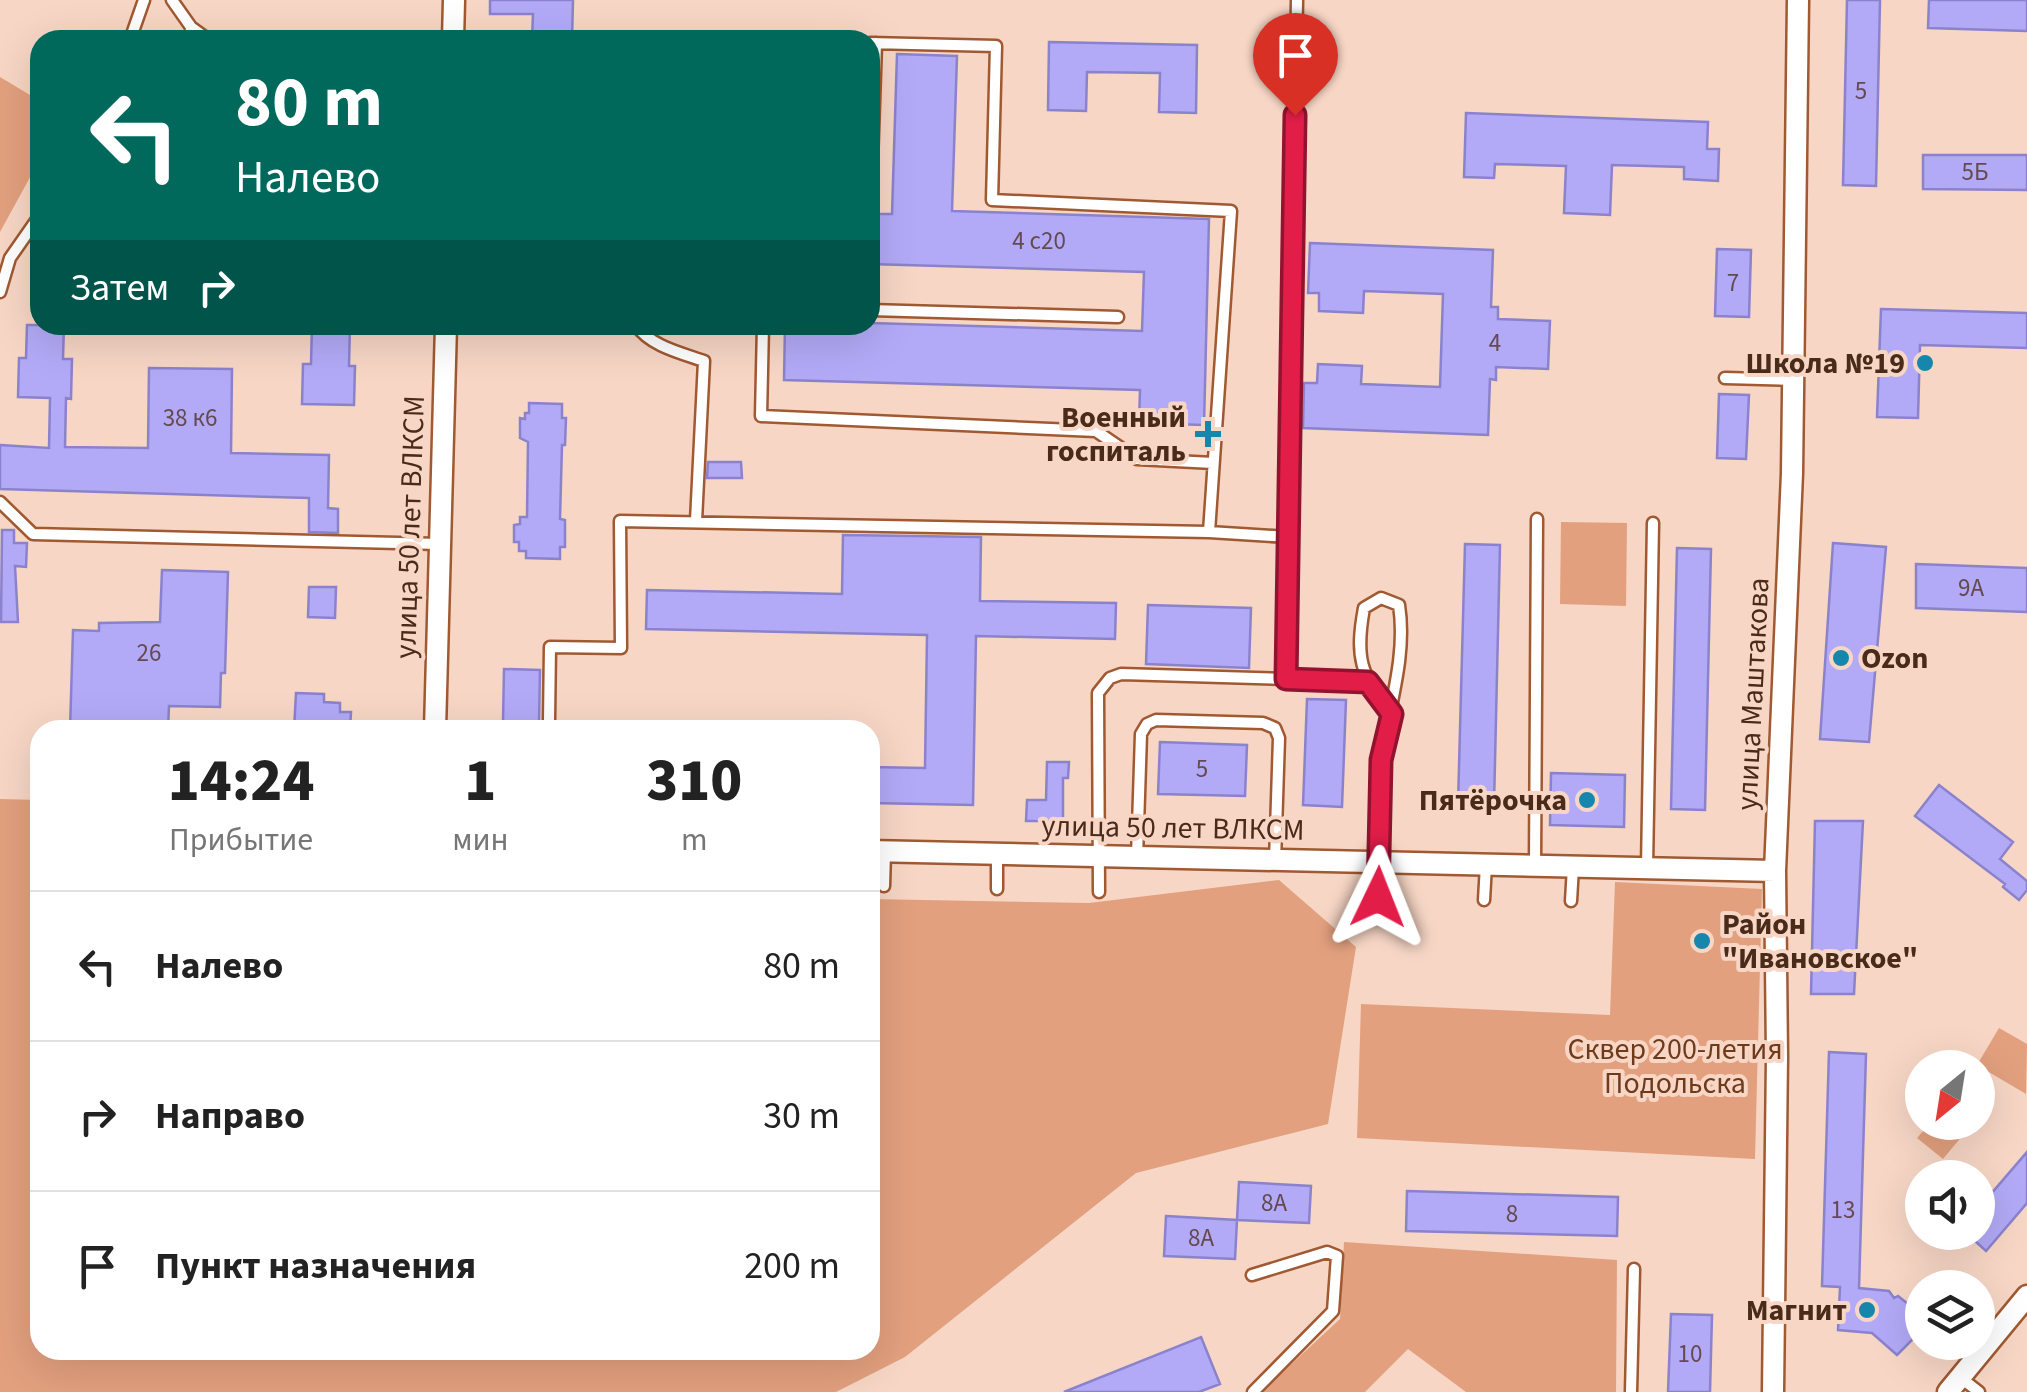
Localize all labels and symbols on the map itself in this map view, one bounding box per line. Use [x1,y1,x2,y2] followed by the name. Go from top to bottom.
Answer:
[1253,13,1338,116] pin
[1855,73,1867,109] house number: 5
[1962,154,1988,190] house number: 5Б
[1012,223,1066,259] house number: 4 с20
[1727,265,1739,301] house number: 7
[1489,325,1501,361] house number: 4
[1746,342,1905,385] place label: Школа №19
[1914,352,1936,374] marker: Школа №19
[384,395,436,659] street label: улица 50 лет ВЛКСМ
[1046,396,1186,473] place label: Военный госпиталь
[163,400,217,436] house number: 38 к6
[1195,421,1221,447] marker: Военный госпиталь
[1958,570,1984,606] house number: 9А
[1725,576,1781,812] street label: улица Маштакова
[137,635,161,671] house number: 26
[1861,637,1928,680] place label: Ozon
[1830,647,1852,669] marker: Ozon
[1196,751,1208,787] house number: 5
[1419,779,1567,822] place label: Пятёрочка
[1576,789,1598,811] marker: Пятёрочка
[1041,804,1305,852] street label: улица 50 лет ВЛКСМ
[1326,845,1430,949] position arrow
[1722,903,1918,980] place label: Район "Ивановское"
[1691,930,1713,952] marker: Район "Ивановское"
[1567,1028,1783,1105] park label: Сквер 200-летия Подольска
[1905,1050,1995,1140] north arrow
[1261,1185,1287,1221] house number: 8А
[1831,1192,1855,1228] house number: 13
[1506,1196,1518,1232] house number: 8
[1188,1220,1214,1256] house number: 8А
[1746,1289,1847,1332] place label: Магнит
[1856,1299,1878,1321] marker: Магнит
[1678,1336,1702,1372] house number: 10

